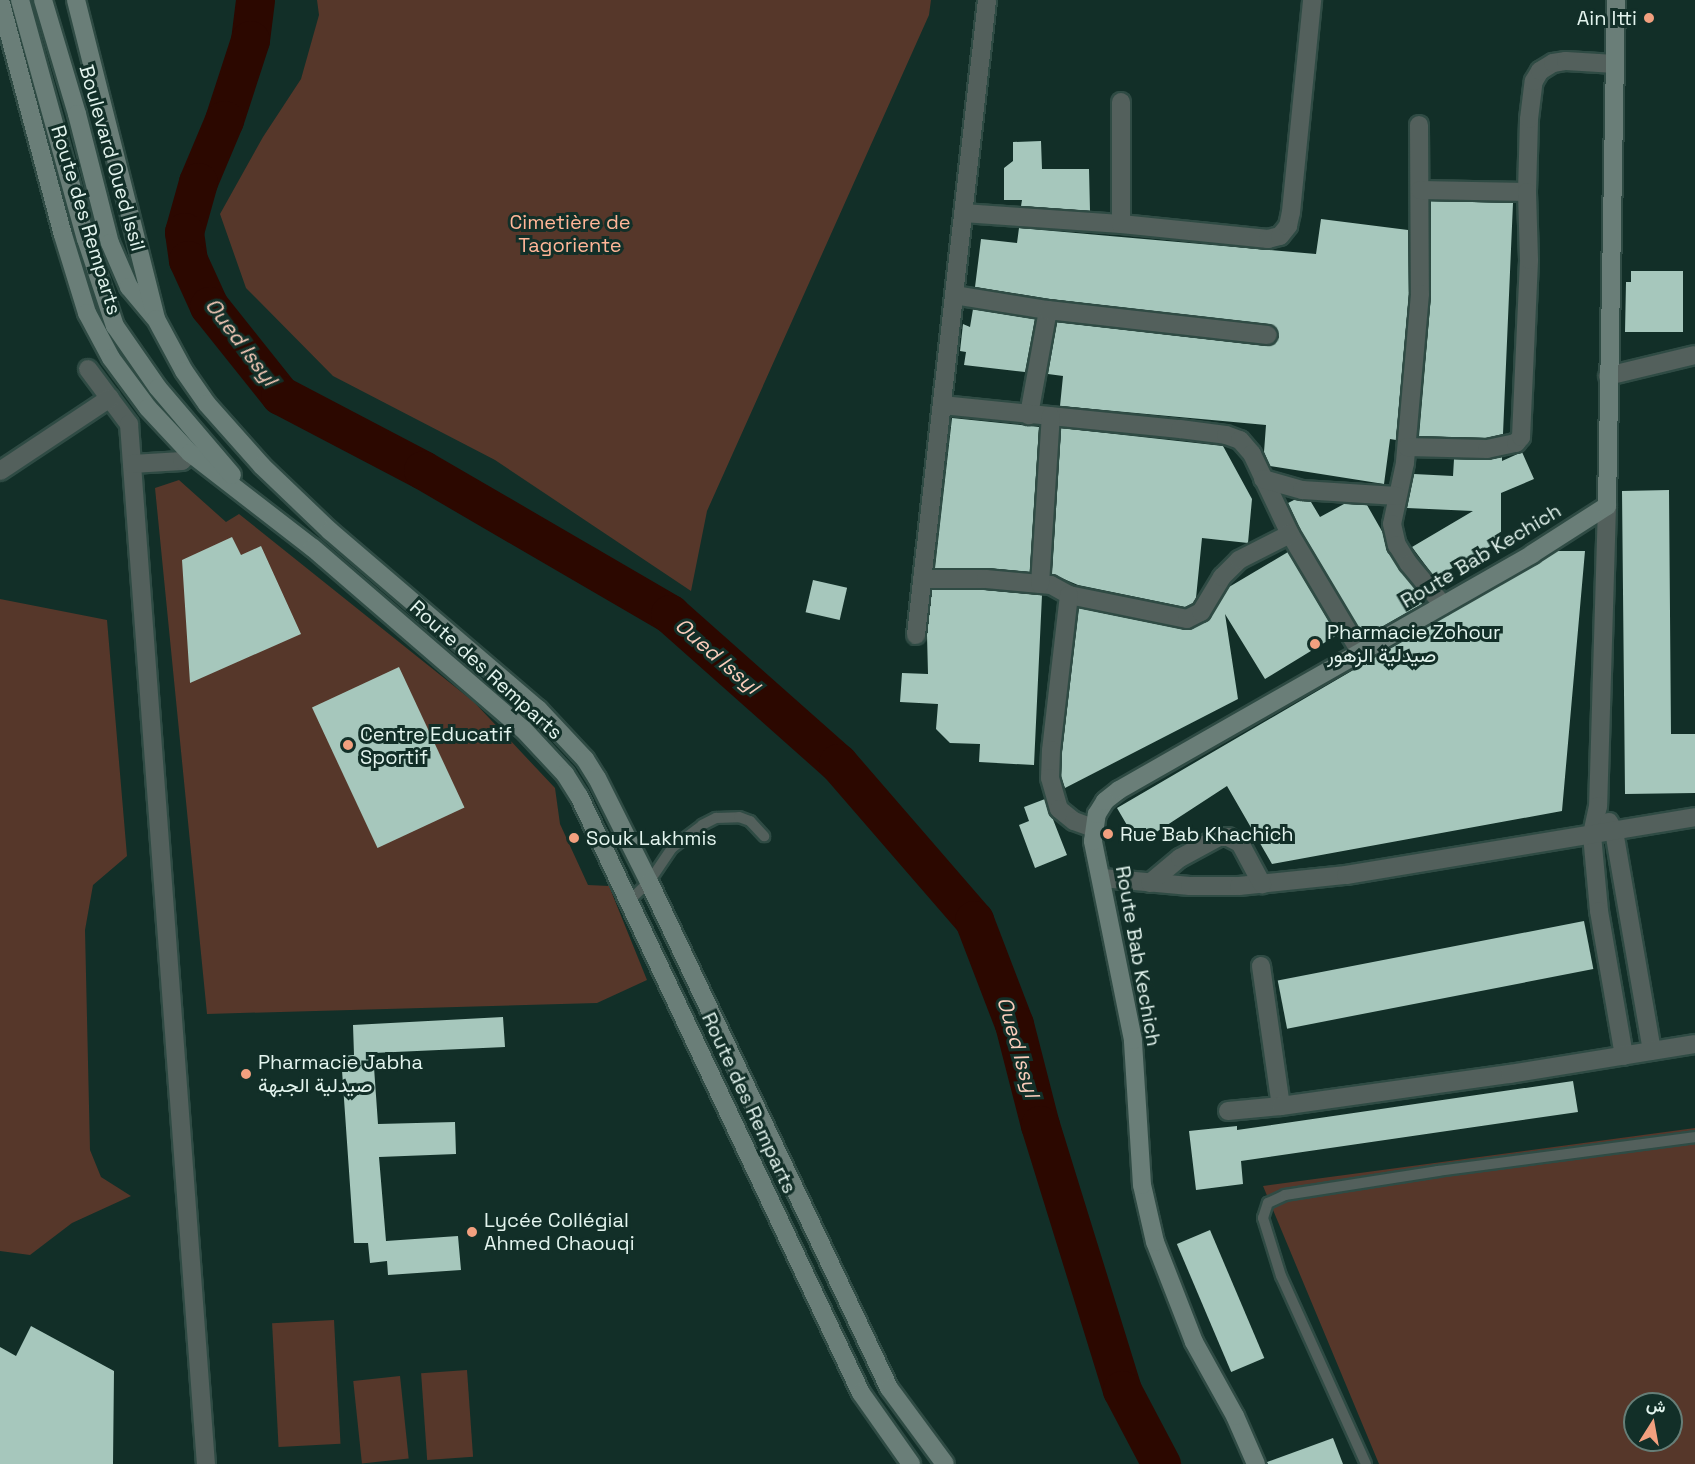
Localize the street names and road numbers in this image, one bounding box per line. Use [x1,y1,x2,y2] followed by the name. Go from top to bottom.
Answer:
[74,62,150,254] street label: Boulevard Oued Issil
[46,122,126,318] street label: Route des Remparts
[1396,499,1566,613] street label: Route Bab Kechich
[405,595,567,745] street label: Route des Remparts
[1110,864,1166,1048] street label: Route Bab Kechich
[697,1009,801,1197] street label: Route des Remparts

